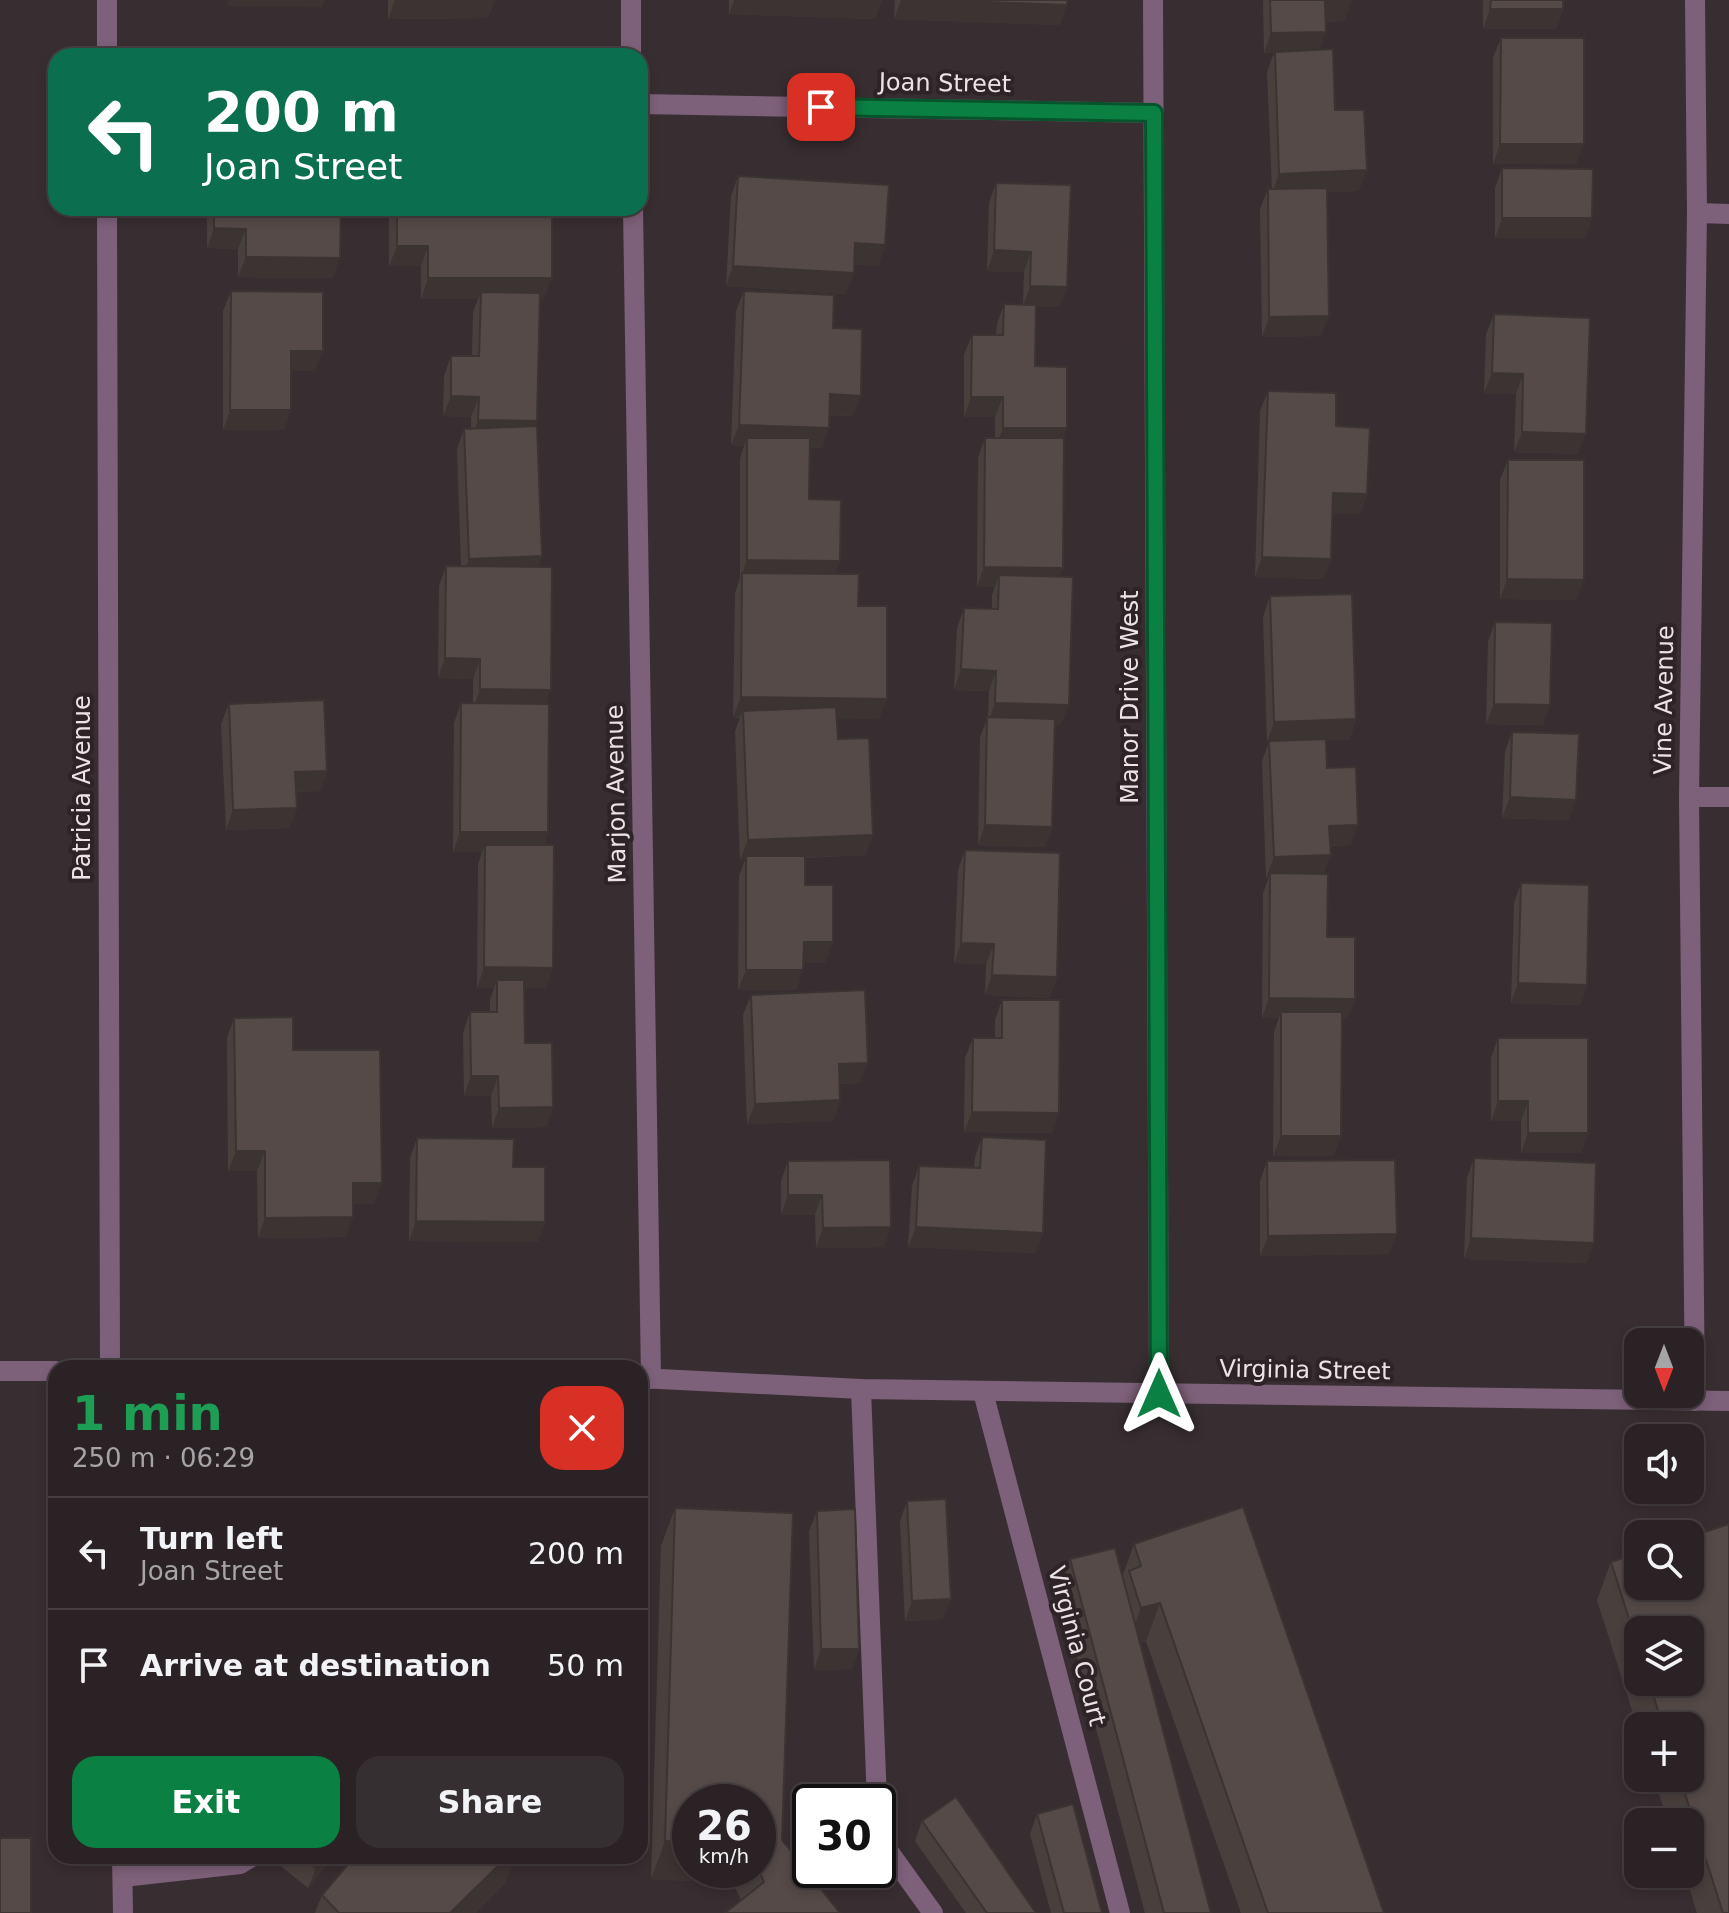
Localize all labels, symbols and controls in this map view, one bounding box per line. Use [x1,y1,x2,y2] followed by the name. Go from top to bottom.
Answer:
[877,68,1011,98] street label: Joan Street
[787,73,855,141] pin
[204,79,399,144] text: 200 m
[72,80,176,184] icon: left
[799,85,843,129] icon: arrive
[204,146,402,187] text: Joan Street
[1116,590,1144,804] street label: Manor Drive West
[1649,625,1679,775] street label: Vine Avenue
[68,695,96,881] street label: Patricia Avenue
[600,704,632,884] street label: Marjon Avenue
[1624,1328,1704,1408] north arrow
[1624,1328,1704,1888] map controls
[1117,1352,1201,1436] position arrow
[1219,1355,1391,1385] street label: Virginia Street
[72,1385,223,1441] text: 1 min
[540,1386,624,1470] button: close
[1624,1424,1704,1504] button: sound
[72,1443,255,1473] text: 250 m · 06:29
[1624,1520,1704,1600] button: search
[140,1521,283,1556] text: Turn left
[72,1531,116,1575] icon: left
[528,1536,624,1571] text: 200 m
[140,1556,283,1586] text: Joan Street
[1042,1563,1112,1729] street label: Virginia Court
[1624,1616,1704,1696] button: layers
[72,1643,116,1687] icon: arrive
[140,1648,491,1683] text: Arrive at destination
[547,1648,624,1683] text: 50 m
[1624,1712,1704,1792] button: +
[72,1756,340,1848] button: Exit
[356,1756,624,1848] button: Share
[792,1784,896,1888] speed limit sign: 30
[696,1803,752,1849] text: 26
[1624,1808,1704,1888] button: −
[699,1844,749,1868] text: km/h

